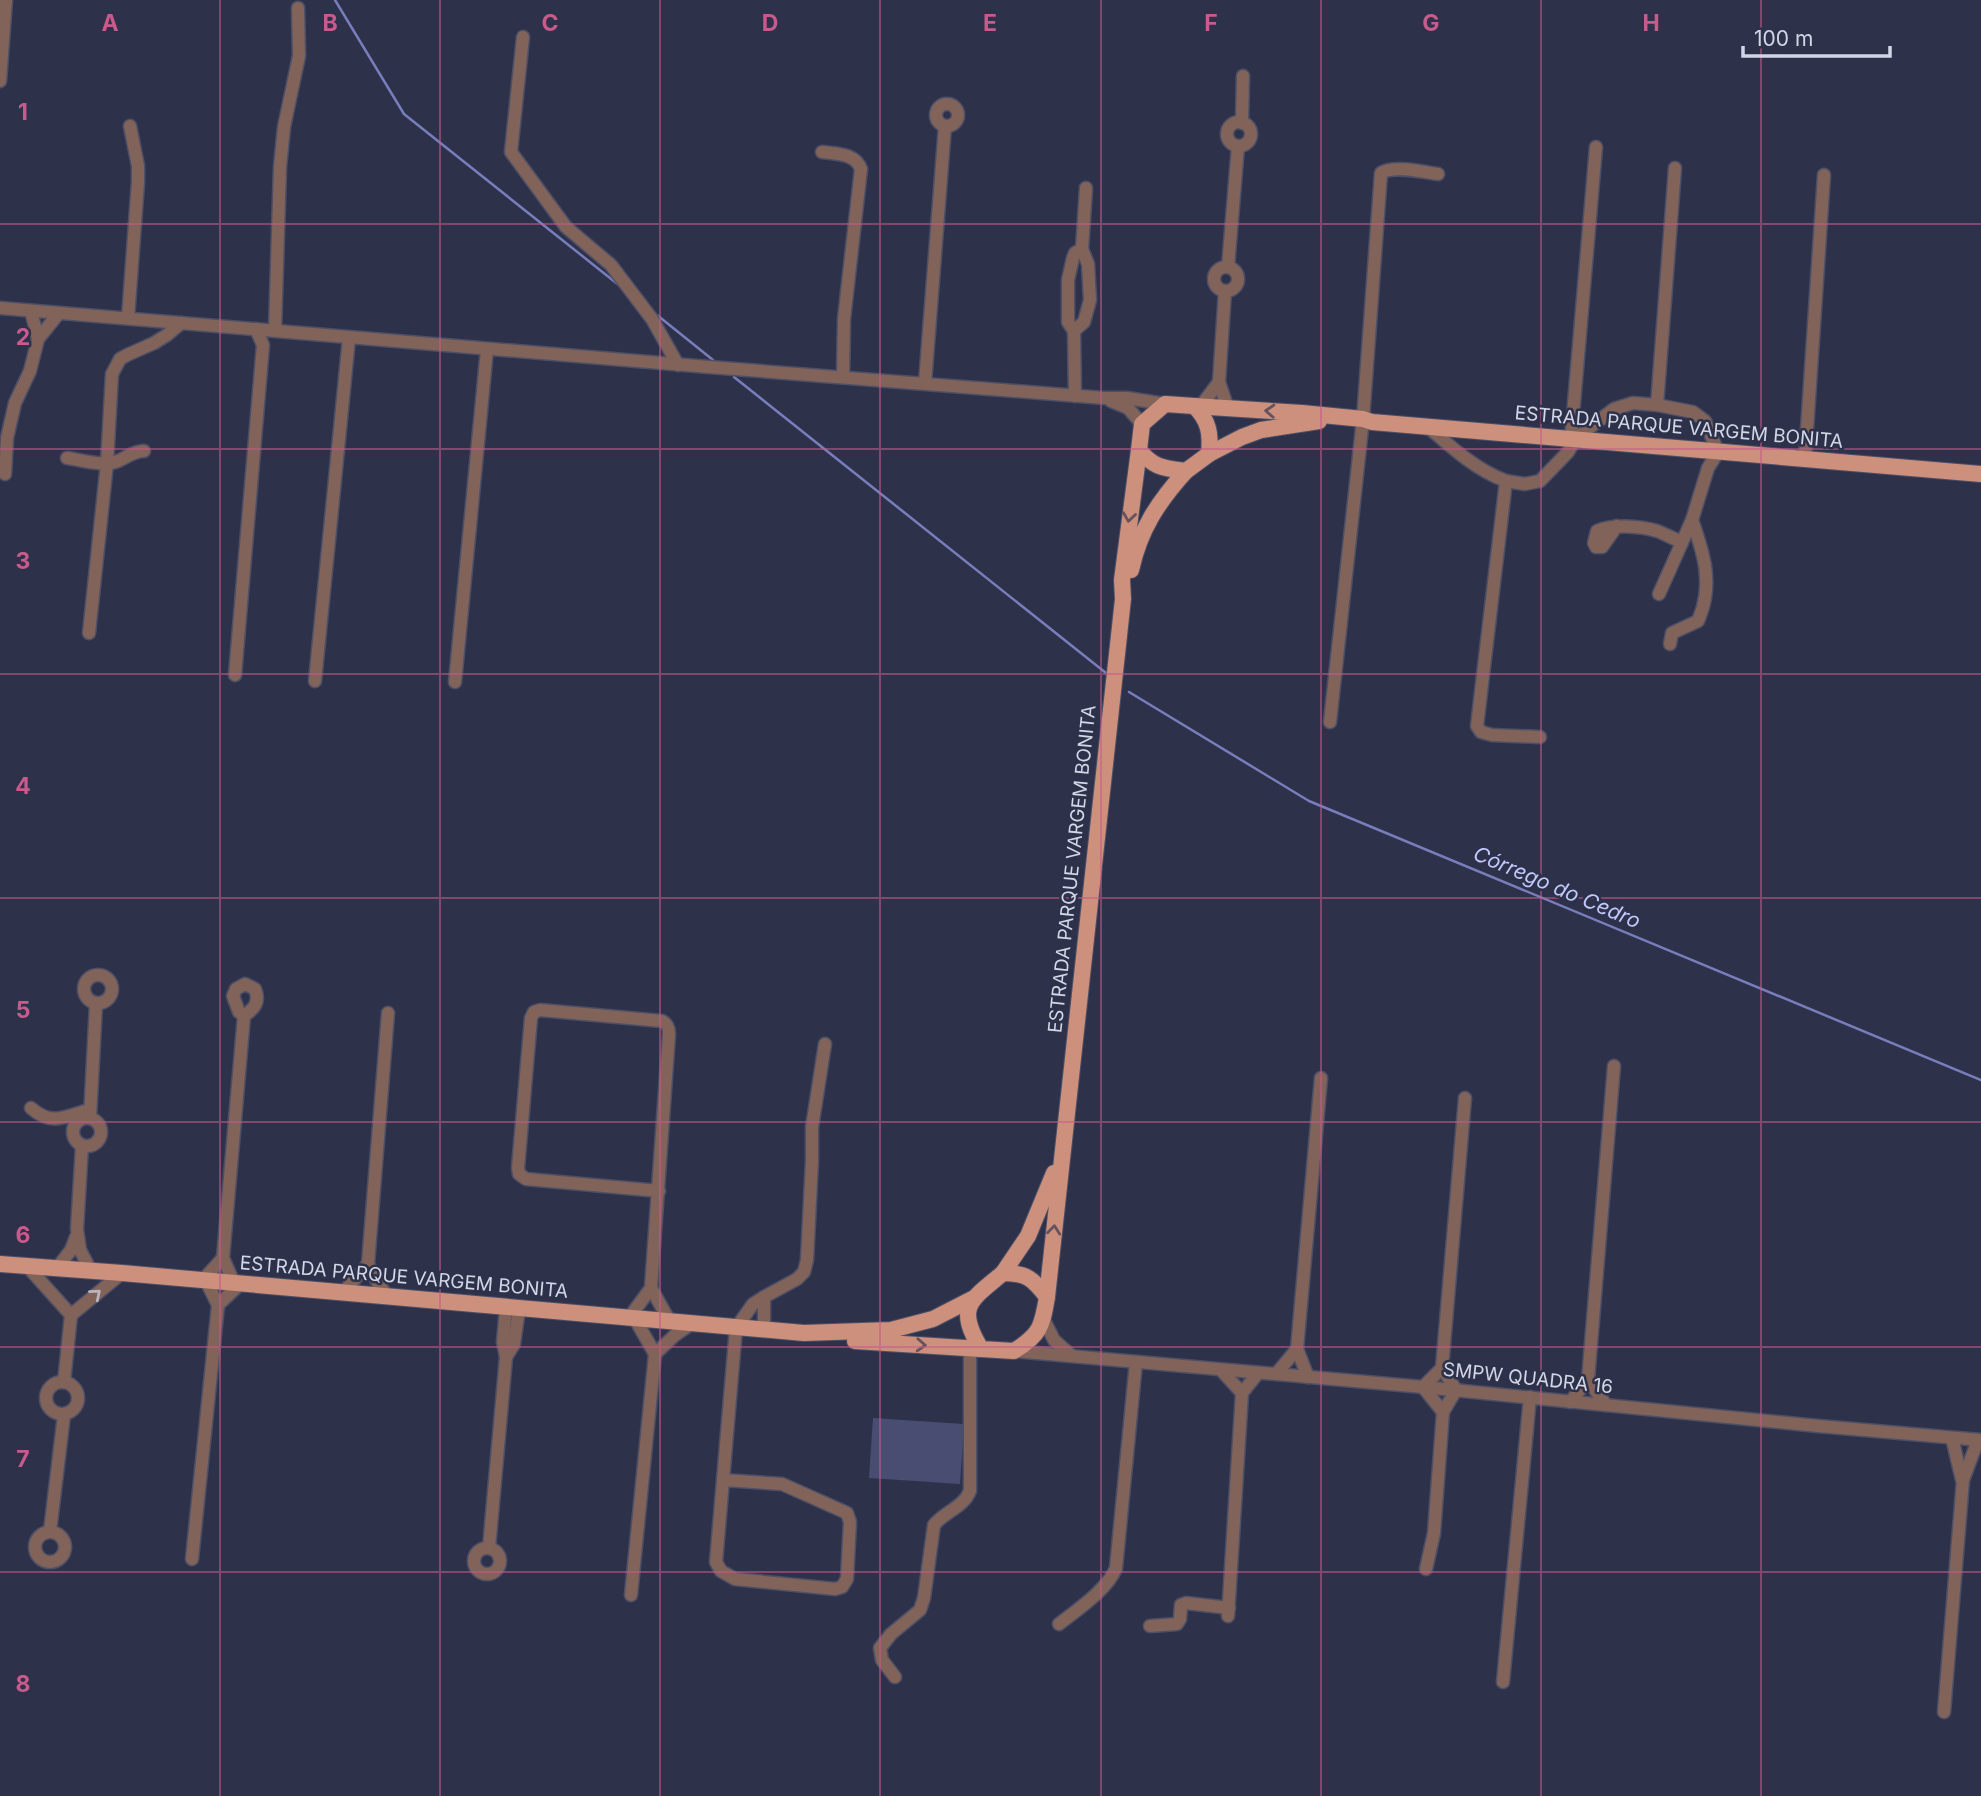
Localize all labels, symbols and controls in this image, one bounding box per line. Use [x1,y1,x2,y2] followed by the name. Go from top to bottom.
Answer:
[101,9,119,37] text: A
[322,9,338,37] text: B
[541,9,559,37] text: C
[762,9,778,37] text: D
[983,9,997,37] text: E
[1204,9,1218,37] text: F
[1422,9,1440,37] text: G
[1642,9,1660,37] text: H
[1743,14,1890,58] scale bar
[1754,26,1813,51] text: 100 m
[18,98,28,126] text: 1
[16,323,30,351] text: 2
[1514,401,1844,453] street label: ESTRADA PARQUE VARGEM BONITA
[1264,404,1275,419] one-way arrow
[1122,512,1137,523] one-way arrow
[16,547,30,575] text: 3
[1043,704,1101,1034] street label: ESTRADA PARQUE VARGEM BONITA
[15,772,31,800] text: 4
[1470,841,1644,933] water label: Córrego do Cedro
[16,996,30,1024] text: 5
[16,1221,30,1249] text: 6
[1046,1224,1061,1235] one-way arrow
[239,1251,569,1303] street label: ESTRADA PARQUE VARGEM BONITA
[88,1290,101,1302] one-way arrow
[916,1337,927,1352] one-way arrow
[1442,1358,1614,1398] street label: SMPW QUADRA 16
[16,1445,30,1473] text: 7
[16,1670,30,1698] text: 8

